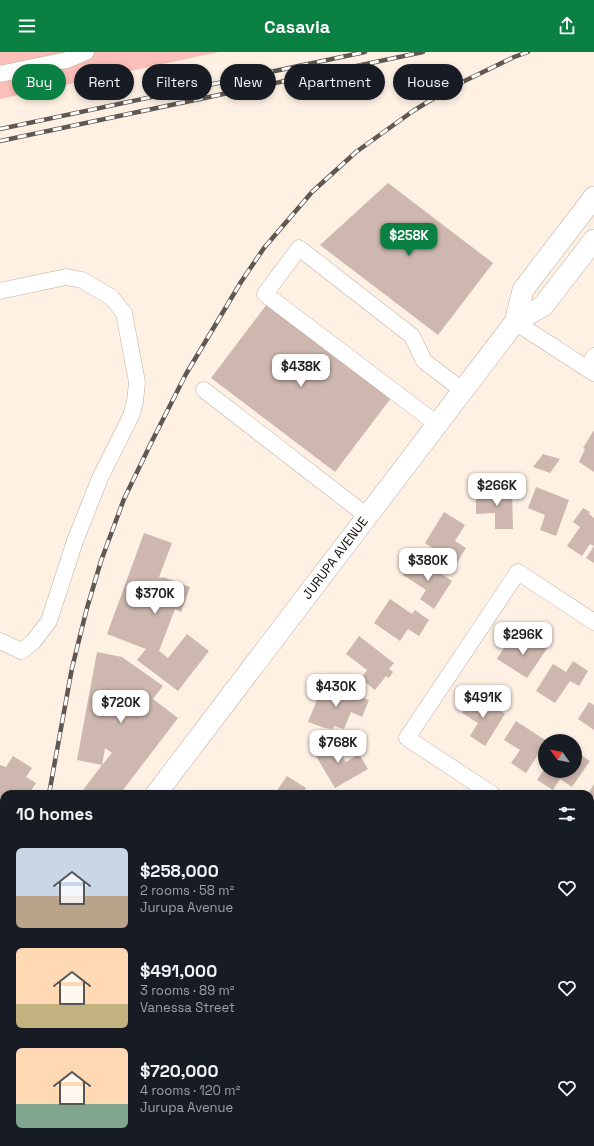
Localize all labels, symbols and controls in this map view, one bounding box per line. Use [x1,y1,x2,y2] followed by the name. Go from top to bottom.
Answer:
[16,15,38,37] icon: menu
[264,15,330,38] text: Casavia
[556,15,578,37] icon: share
[12,64,66,100] chip: Buy
[74,64,134,100] chip: Rent
[142,64,212,100] chip: Filters
[220,64,276,100] chip: New
[284,64,385,100] chip: Apartment
[393,64,463,100] chip: House
[381,223,437,257] pin: $258K
[389,227,429,244] text: $258K
[273,354,329,388] pin: $438K
[281,358,321,375] text: $438K
[469,473,525,507] pin: $266K
[477,477,517,494] text: $266K
[298,513,372,603] street label: JURUPA AVENUE
[400,548,456,582] pin: $380K
[408,552,448,569] text: $380K
[127,581,183,615] pin: $370K
[135,585,175,602] text: $370K
[495,622,551,656] pin: $296K
[503,626,543,643] text: $296K
[308,674,364,708] pin: $430K
[316,678,356,695] text: $430K
[455,685,511,719] pin: $491K
[464,689,502,706] text: $491K
[93,690,149,724] pin: $720K
[101,694,141,711] text: $720K
[310,730,366,764] pin: $768K
[318,734,358,751] text: $768K
[538,734,582,778] north arrow
[538,734,582,778] map controls
[16,803,93,825] text: 10 homes
[556,803,578,825] icon: filters
[140,860,219,882] text: $258,000
[48,864,96,912] icon: home
[556,877,578,899] icon: heart
[140,882,234,899] text: 2 rooms · 58 m²
[140,899,233,916] text: Jurupa Avenue
[140,960,217,982] text: $491,000
[48,964,96,1012] icon: home
[556,977,578,999] icon: heart
[140,982,234,999] text: 3 rooms · 89 m²
[140,999,235,1016] text: Vanessa Street
[140,1060,218,1082] text: $720,000
[48,1064,96,1112] icon: home
[556,1077,578,1099] icon: heart
[140,1082,240,1099] text: 4 rooms · 120 m²
[140,1099,233,1116] text: Jurupa Avenue

